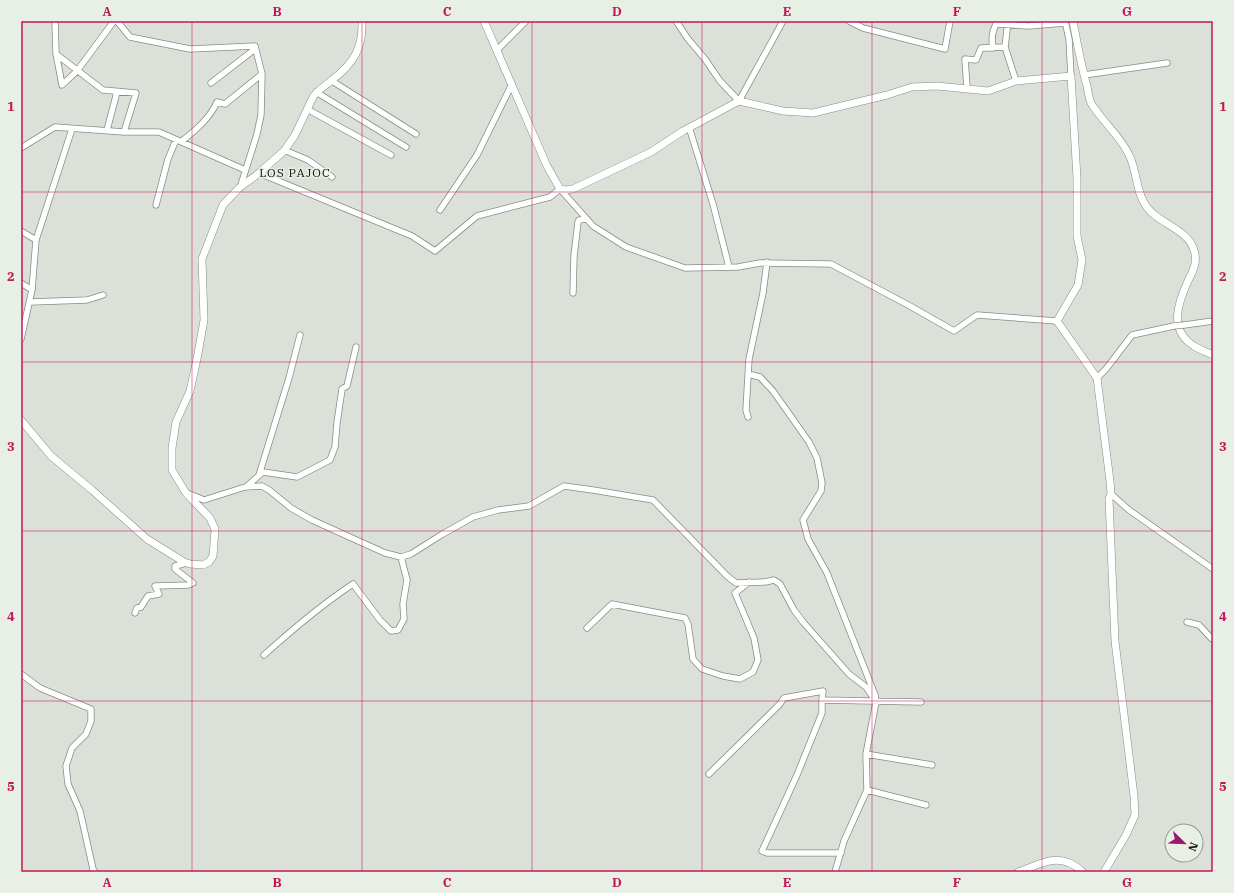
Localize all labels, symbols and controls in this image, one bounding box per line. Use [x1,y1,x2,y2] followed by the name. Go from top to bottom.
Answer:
[102,3,112,20] text: A
[272,3,282,20] text: B
[443,3,452,20] text: C
[612,3,622,20] text: D
[783,3,791,20] text: E
[953,3,961,20] text: F
[1122,3,1132,20] text: G
[7,98,15,115] text: 1
[1219,98,1227,115] text: 1
[259,165,331,180] district label: LOS PAJOC
[7,268,15,285] text: 2
[1219,268,1227,285] text: 2
[7,438,15,455] text: 3
[1219,438,1227,455] text: 3
[7,608,15,625] text: 4
[1219,608,1227,625] text: 4
[7,778,15,795] text: 5
[1219,778,1227,795] text: 5
[1164,823,1204,863] north arrow
[1185,840,1201,854] text: N
[102,874,112,891] text: A
[272,874,282,891] text: B
[443,874,452,891] text: C
[612,874,622,891] text: D
[783,874,791,891] text: E
[953,874,961,891] text: F
[1122,874,1132,891] text: G

